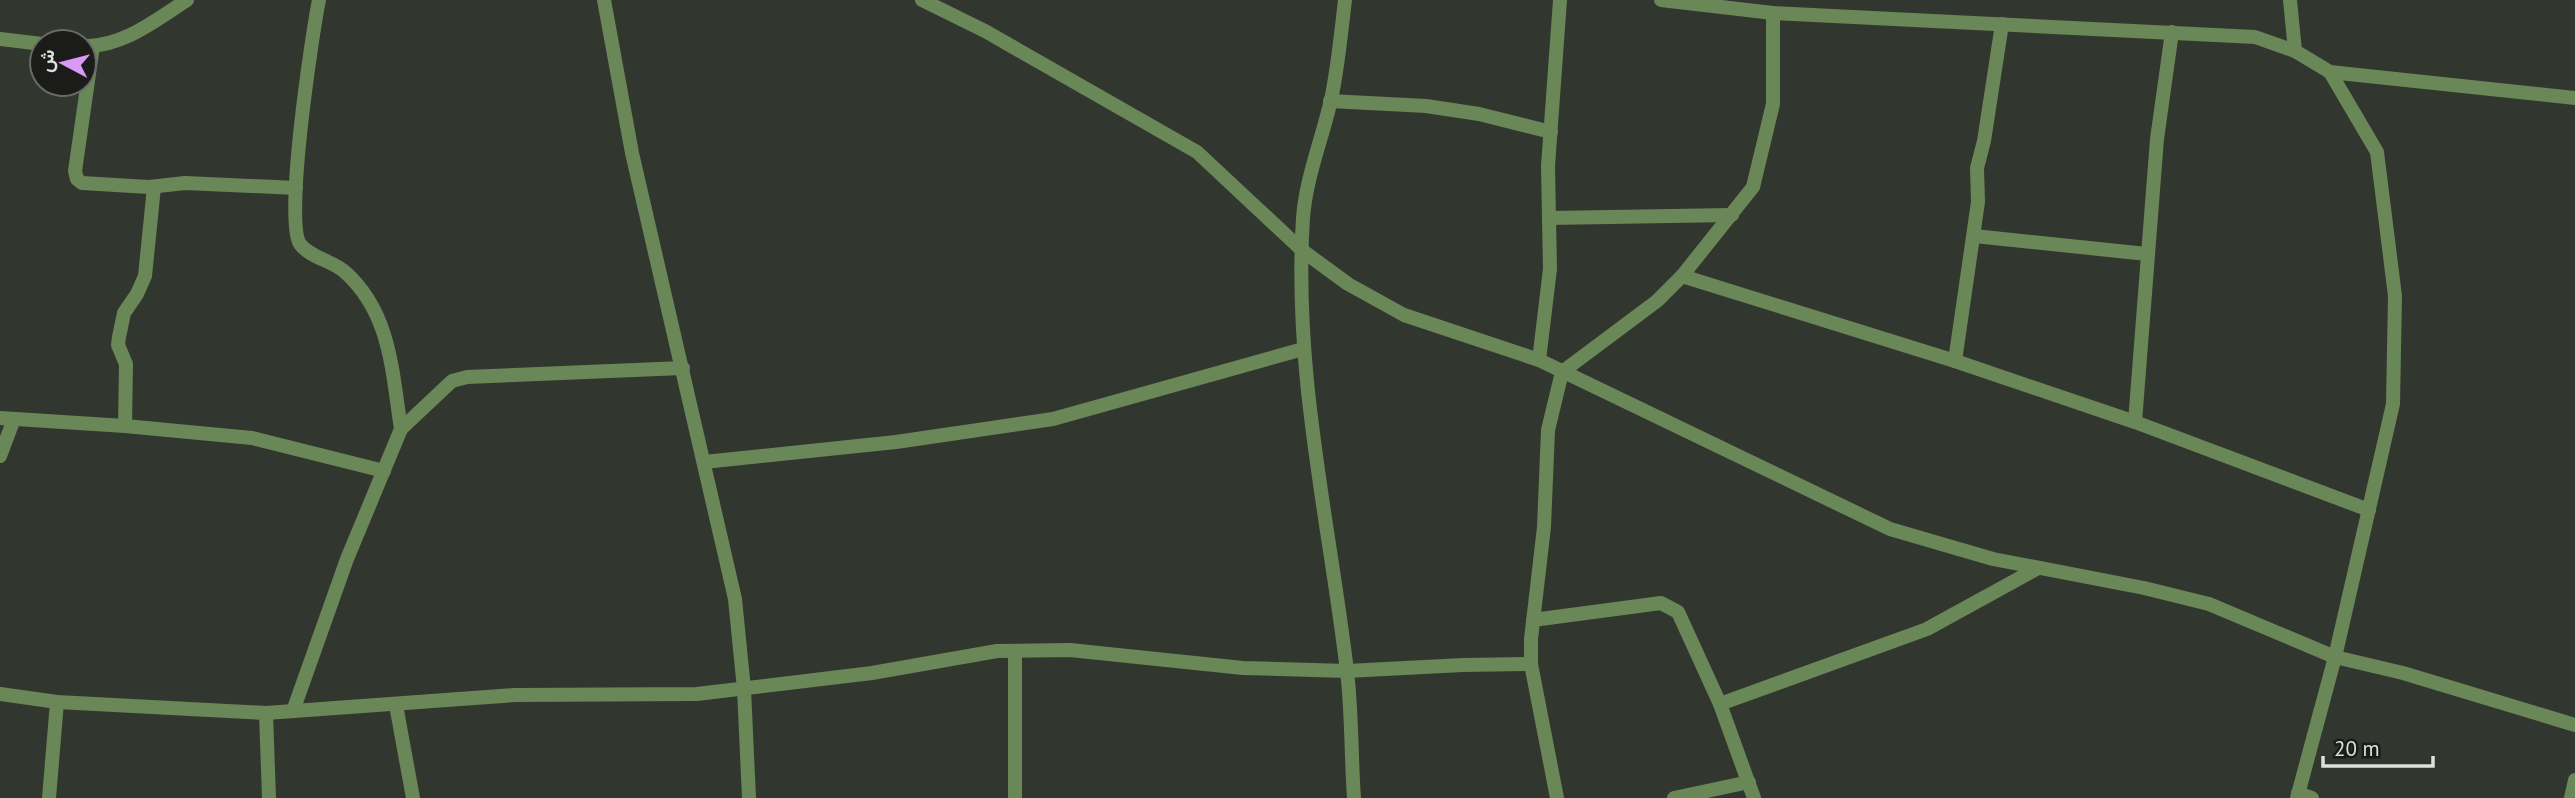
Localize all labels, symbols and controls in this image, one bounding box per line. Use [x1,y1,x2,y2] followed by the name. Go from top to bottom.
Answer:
[28,28,98,98] north arrow
[33,48,59,74] text: ش
[2323,724,2433,768] scale bar
[2334,735,2380,762] text: 20 m

